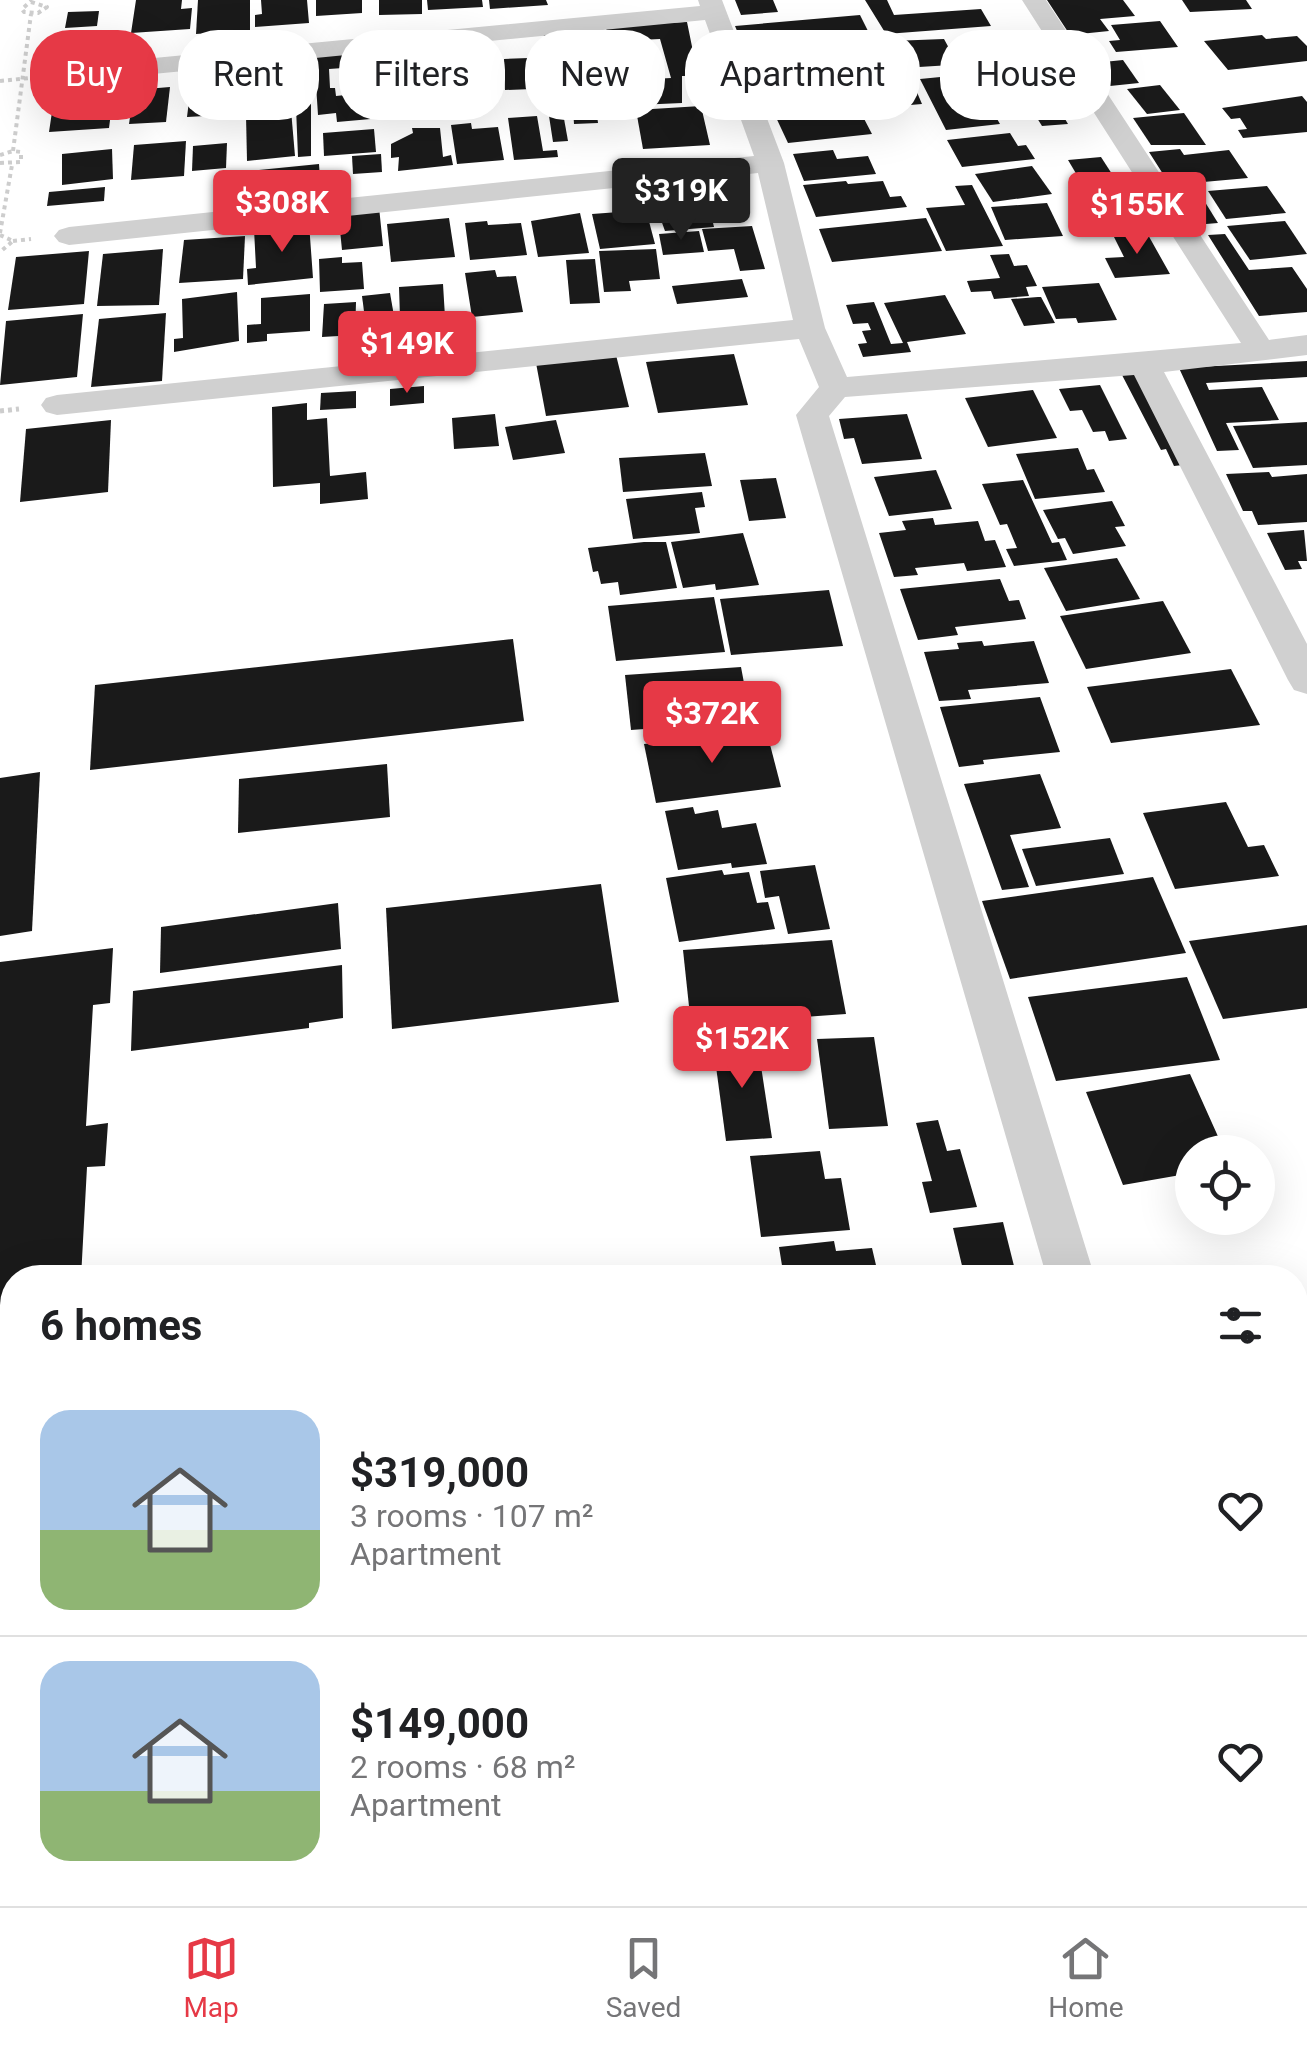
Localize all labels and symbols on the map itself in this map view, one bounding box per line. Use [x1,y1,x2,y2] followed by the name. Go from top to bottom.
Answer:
[611,158,751,243] pin: $319K
[212,170,352,255] pin: $308K
[1067,172,1207,257] pin: $155K
[337,311,477,396] pin: $149K
[642,681,782,766] pin: $372K
[672,1006,812,1091] pin: $152K

